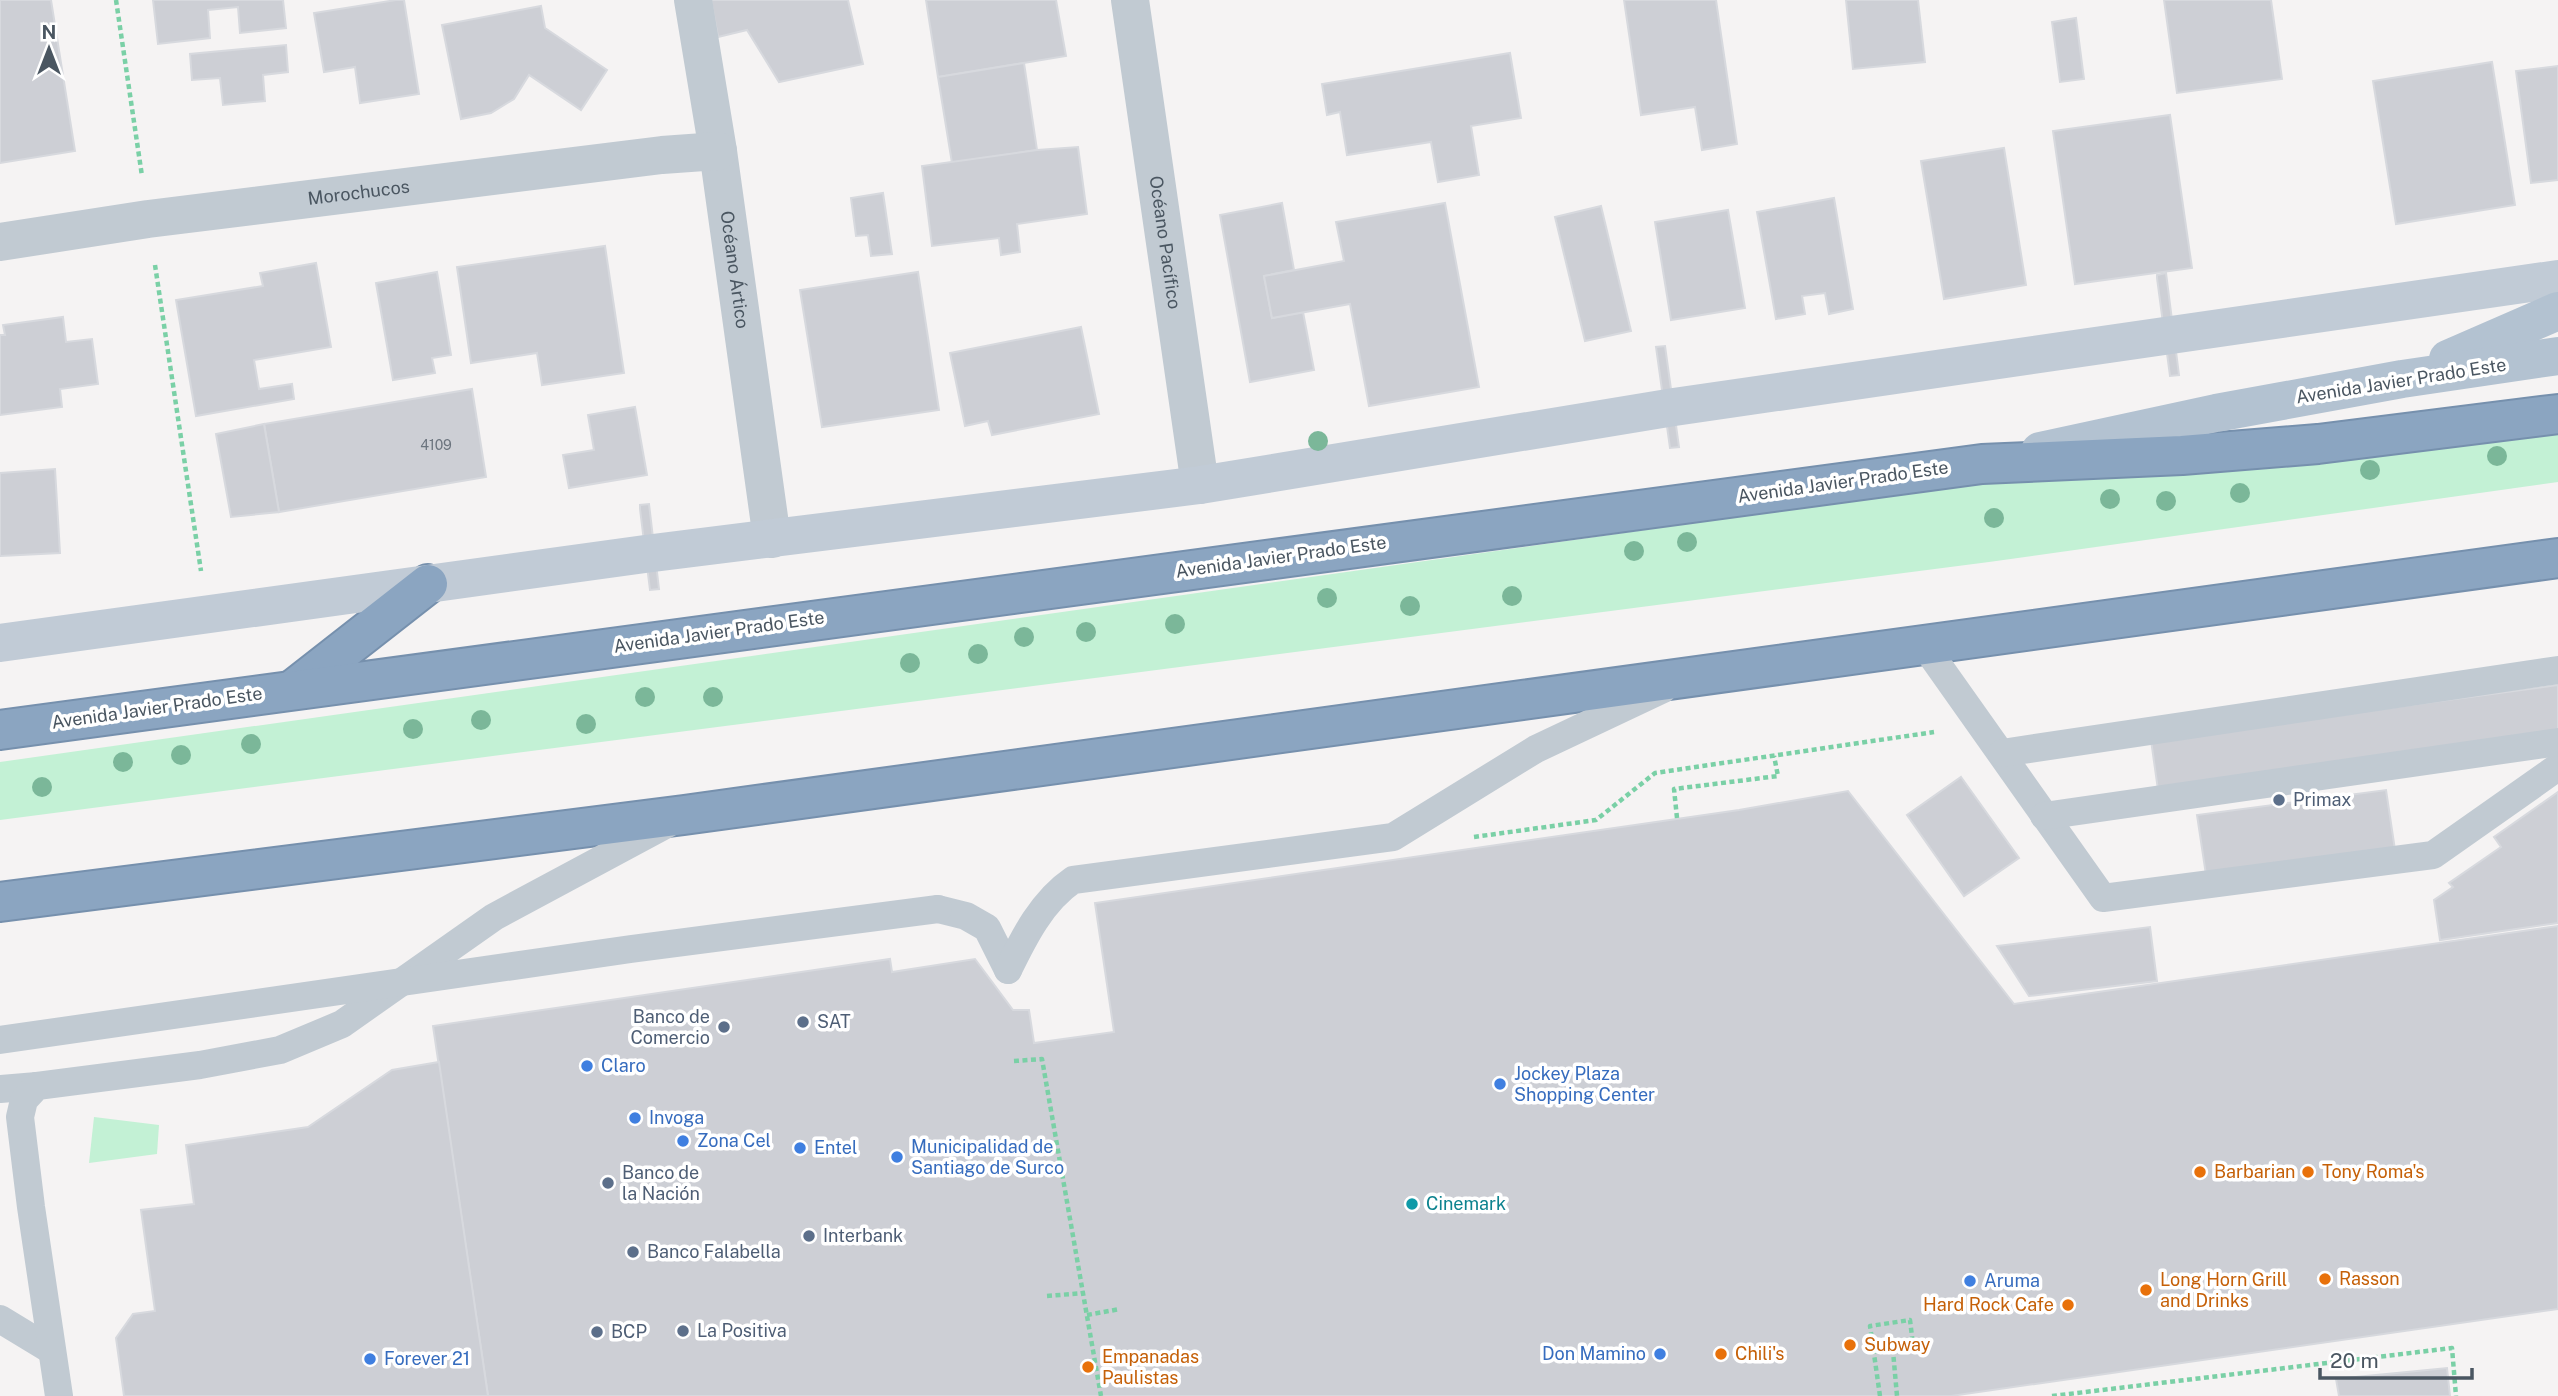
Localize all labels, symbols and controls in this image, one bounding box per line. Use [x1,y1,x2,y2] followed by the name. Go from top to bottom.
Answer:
[14,14,84,84] north arrow
[42,21,56,43] text: N
[1145,174,1185,310] street label: Océano Pacífico
[306,176,411,209] street label: Morochucos
[716,210,754,330] street label: Océano Ártico
[2294,354,2508,408] street label: Avenida Javier Prado Este
[420,437,452,453] house number: 4109
[1736,456,1950,507] street label: Avenida Javier Prado Este
[1174,531,1388,582] street label: Avenida Javier Prado Este
[612,606,826,657] street label: Avenida Javier Prado Este
[50,682,264,733] street label: Avenida Javier Prado Este
[2293,789,2352,810] place label: Primax
[2271,792,2287,808] marker: Primax
[630,1006,710,1048] place label: Banco de Comercio
[817,1011,851,1032] place label: SAT
[795,1014,811,1030] marker: SAT
[716,1019,732,1035] marker: Banco de Comercio
[601,1055,646,1076] place label: Claro
[579,1058,595,1074] marker: Claro
[1514,1063,1655,1105] place label: Jockey Plaza Shopping Center
[1492,1076,1508,1092] marker: Jockey Plaza Shopping Center
[649,1107,704,1128] place label: Invoga
[627,1110,643,1126] marker: Invoga
[697,1130,771,1151] place label: Zona Cel
[675,1133,691,1149] marker: Zona Cel
[911,1136,1064,1178] place label: Municipalidad de Santiago de Surco
[814,1137,857,1158] place label: Entel
[792,1140,808,1156] marker: Entel
[889,1149,905,1165] marker: Municipalidad de Santiago de Surco
[2214,1161,2295,1182] place label: Barbarian
[2322,1161,2424,1182] place label: Tony Roma's
[622,1162,700,1204] place label: Banco de la Nación
[2192,1164,2208,1180] marker: Barbarian
[2300,1164,2316,1180] marker: Tony Roma's
[600,1175,616,1191] marker: Banco de la Nación
[1426,1193,1506,1214] place label: Cinemark
[1404,1196,1420,1212] marker: Cinemark
[823,1225,903,1246] place label: Interbank
[801,1228,817,1244] marker: Interbank
[647,1241,781,1262] place label: Banco Falabella
[625,1244,641,1260] marker: Banco Falabella
[2339,1268,2400,1289] place label: Rasson
[2160,1269,2287,1311] place label: Long Horn Grill and Drinks
[1984,1270,2040,1291] place label: Aruma
[2317,1271,2333,1287] marker: Rasson
[1962,1273,1978,1289] marker: Aruma
[2138,1282,2154,1298] marker: Long Horn Grill and Drinks
[1923,1294,2054,1315] place label: Hard Rock Cafe
[2060,1297,2076,1313] marker: Hard Rock Cafe
[697,1320,787,1341] place label: La Positiva
[611,1321,647,1342] place label: BCP
[675,1323,691,1339] marker: La Positiva
[589,1324,605,1340] marker: BCP
[1864,1334,1931,1355] place label: Subway
[2320,1336,2472,1380] scale bar
[1842,1337,1858,1353] marker: Subway
[1542,1343,1646,1364] place label: Don Mamino
[1735,1343,1784,1364] place label: Chili's
[1102,1346,1199,1388] place label: Empanadas Paulistas
[1652,1346,1668,1362] marker: Don Mamino
[1713,1346,1729,1362] marker: Chili's
[384,1348,470,1369] place label: Forever 21
[2330,1348,2379,1373] text: 20 m
[362,1351,378,1367] marker: Forever 21
[1080,1359,1096,1375] marker: Empanadas Paulistas

